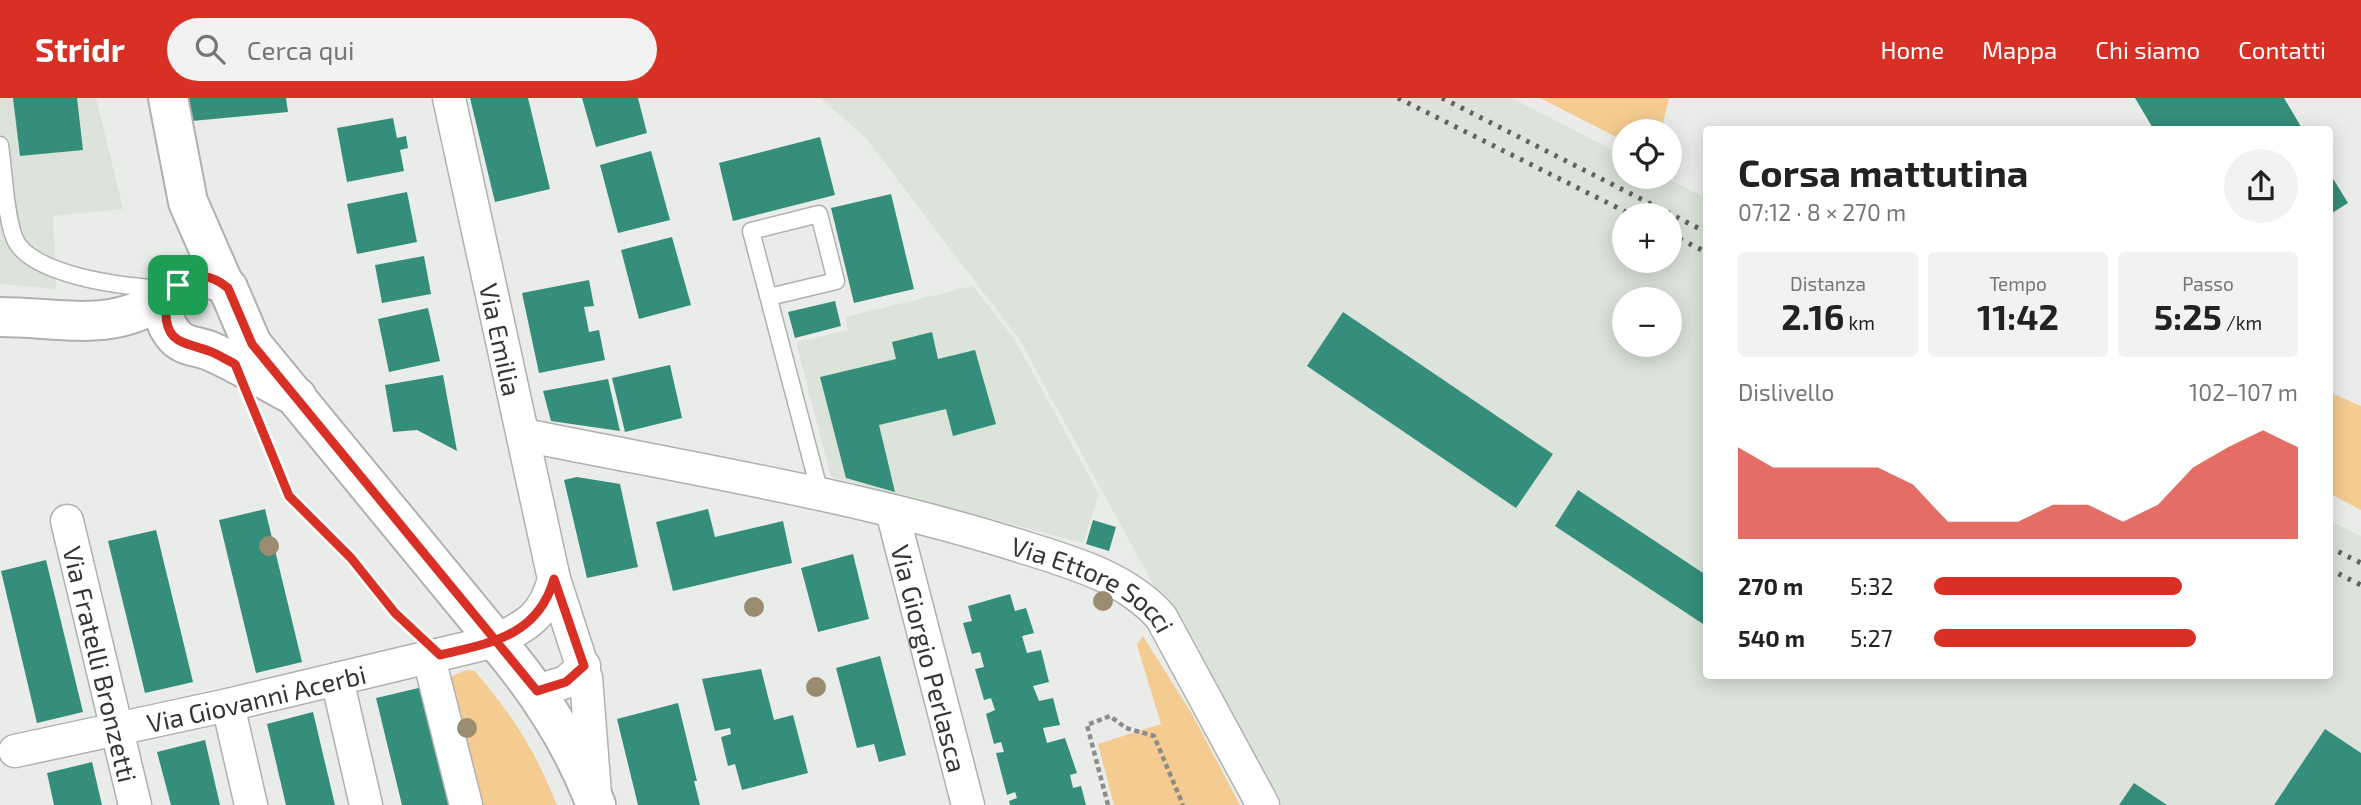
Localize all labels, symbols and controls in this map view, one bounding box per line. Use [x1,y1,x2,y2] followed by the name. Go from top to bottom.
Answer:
[167,18,657,81] search box
[35,29,125,69] text: Stridr
[191,30,229,68] icon: search
[247,34,355,65] text: Cerca qui
[1880,35,1944,64] text: Home
[1982,35,2057,64] text: Mappa
[2095,35,2200,64] text: Chi siamo
[2238,35,2326,64] text: Contatti
[1612,119,1682,357] map controls
[1612,119,1682,189] button: locate
[1738,149,2028,195] text: Corsa mattutina
[2224,149,2298,223] button: share
[1738,198,1906,226] text: 07:12 · 8 × 270 m
[1612,203,1682,273] button: +
[148,255,208,315] pin
[159,266,197,304] icon: arrive
[1790,272,1866,295] text: Distanza
[1989,272,2047,295] text: Tempo
[2182,272,2234,295] text: Passo
[474,280,529,399] street label: Via Emilia
[1612,287,1682,357] button: −
[1781,295,1844,337] text: 2.16
[1977,295,2059,337] text: 11:42
[2154,295,2222,337] text: 5:25
[1844,311,1875,334] text: km
[2222,311,2262,334] text: /km
[1738,378,1834,406] text: Dislivello
[2189,378,2298,406] text: 102–107 m
[1008,529,1182,637] street label: Via Ettore Socci
[886,541,974,775] street label: Via Giorgio Perlasca
[58,543,144,785] street label: Via Fratelli Bronzetti
[1738,572,1803,600] text: 270 m
[1850,572,1893,600] text: 5:32
[1738,624,1805,652] text: 540 m
[1850,624,1892,652] text: 5:27
[144,657,369,738] street label: Via Giovanni Acerbi

